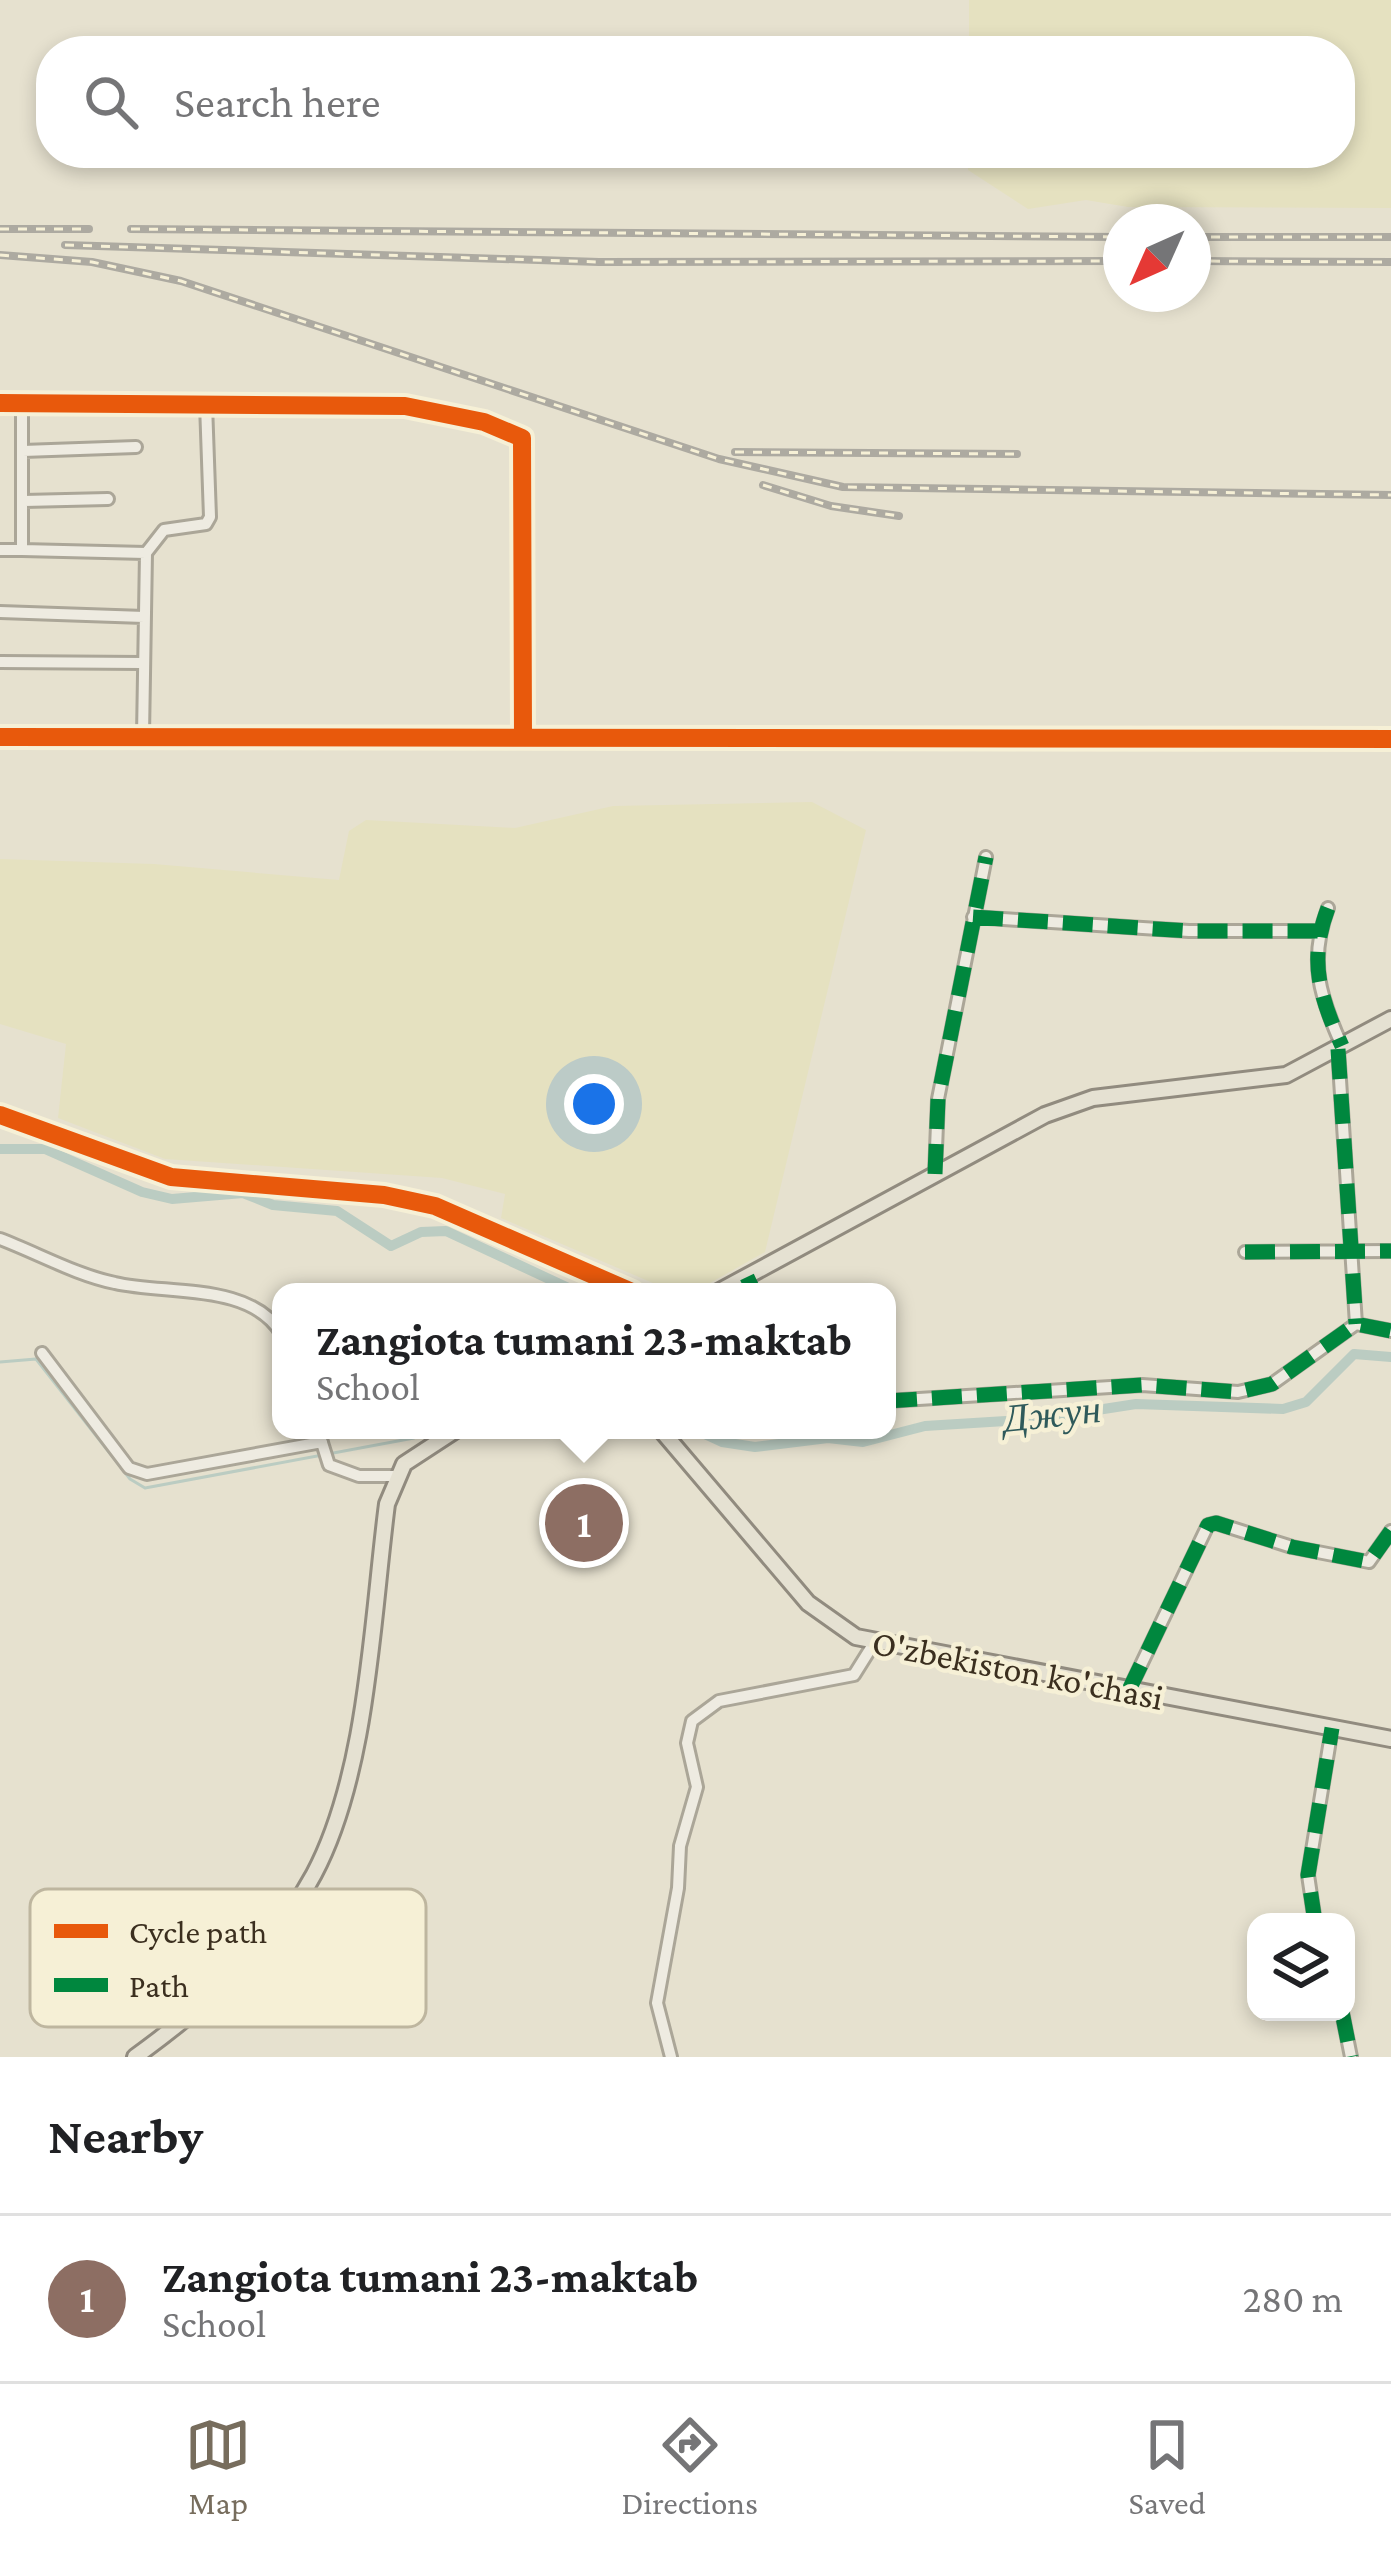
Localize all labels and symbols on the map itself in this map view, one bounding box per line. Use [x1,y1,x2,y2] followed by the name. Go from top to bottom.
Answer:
[1103,204,1211,312] north arrow
[564,1074,624,1134] your location
[997,1387,1103,1441] water label: Джун
[545,1478,623,1568] pin: 1
[869,1622,1167,1718] street label: O'zbekiston ko'chasi
[30,1889,426,2027] legend
[129,1913,267,1950] text: Cycle path
[129,1967,189,2004] text: Path

